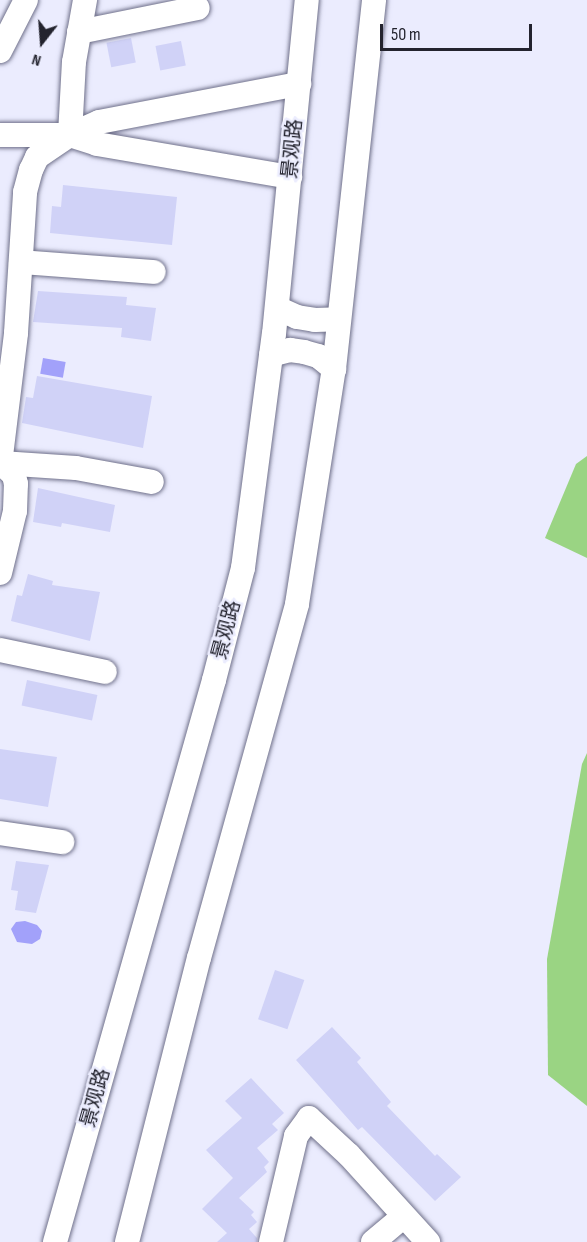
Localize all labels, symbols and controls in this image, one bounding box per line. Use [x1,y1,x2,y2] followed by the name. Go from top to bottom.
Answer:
[12,12,72,72] north arrow
[383,12,534,50] scale bar
[391,24,421,45] text: 50 m
[30,49,43,70] text: N
[278,118,308,180] street label: 景观路
[208,598,246,662] street label: 景观路
[76,1066,116,1130] street label: 景观路

